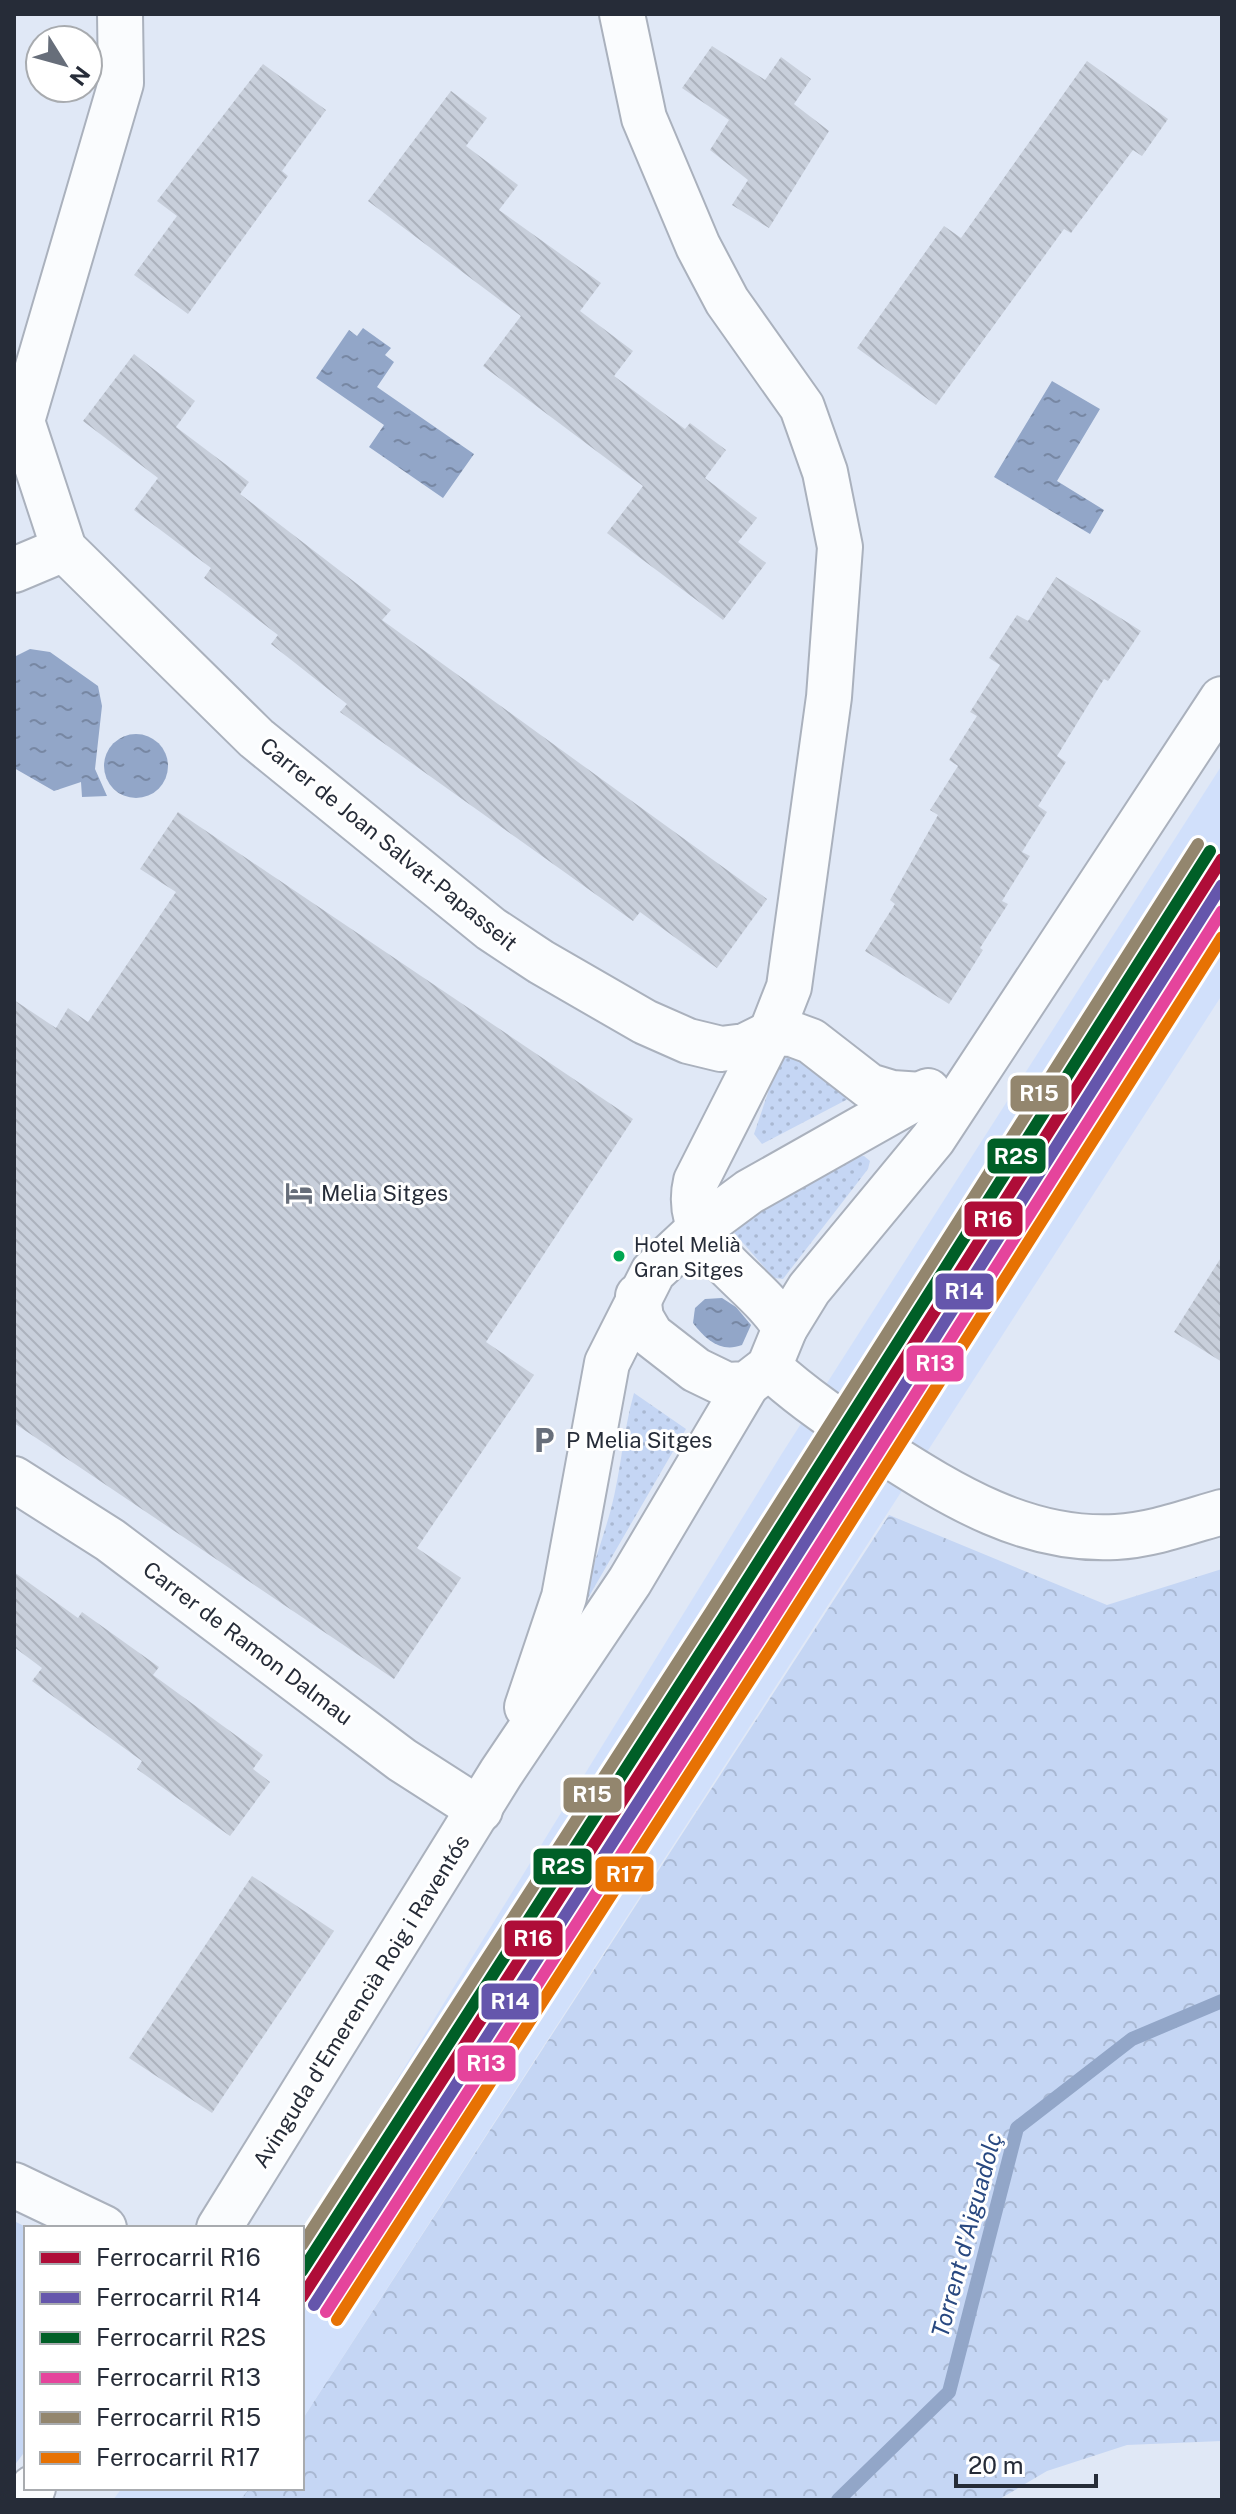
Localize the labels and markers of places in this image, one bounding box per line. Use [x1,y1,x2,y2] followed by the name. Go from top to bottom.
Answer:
[284,1178,314,1208] hotel icon: Melia Sitges
[321,1180,448,1206] place label: Melia Sitges
[634,1233,743,1282] place label: Hotel Melià Gran Sitges
[611,1248,627,1264] marker: Hotel Melià Gran Sitges
[529,1425,559,1455] parking icon: P Melia Sitges
[566,1427,713,1453] place label: P Melia Sitges

